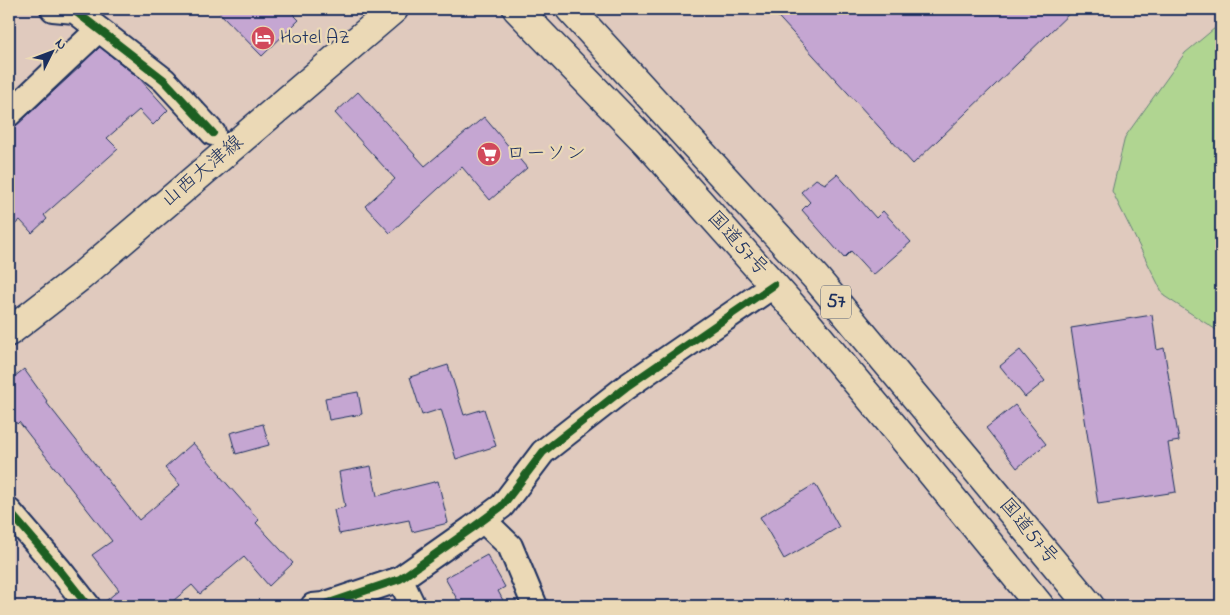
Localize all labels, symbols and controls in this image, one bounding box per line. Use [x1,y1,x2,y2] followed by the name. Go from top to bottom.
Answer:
[280,24,350,53] place label: Hotel AZ
[250,25,276,51] hotel icon: Hotel AZ
[28,28,78,78] north arrow
[50,34,72,55] text: N
[155,129,251,215] street label: 山西大津線
[506,140,586,169] place label: ローソン
[476,141,502,167] supermarket icon: ローソン
[700,205,774,283] street label: 国道57号
[821,286,851,318] road number: 57
[991,492,1065,572] street label: 国道57号

